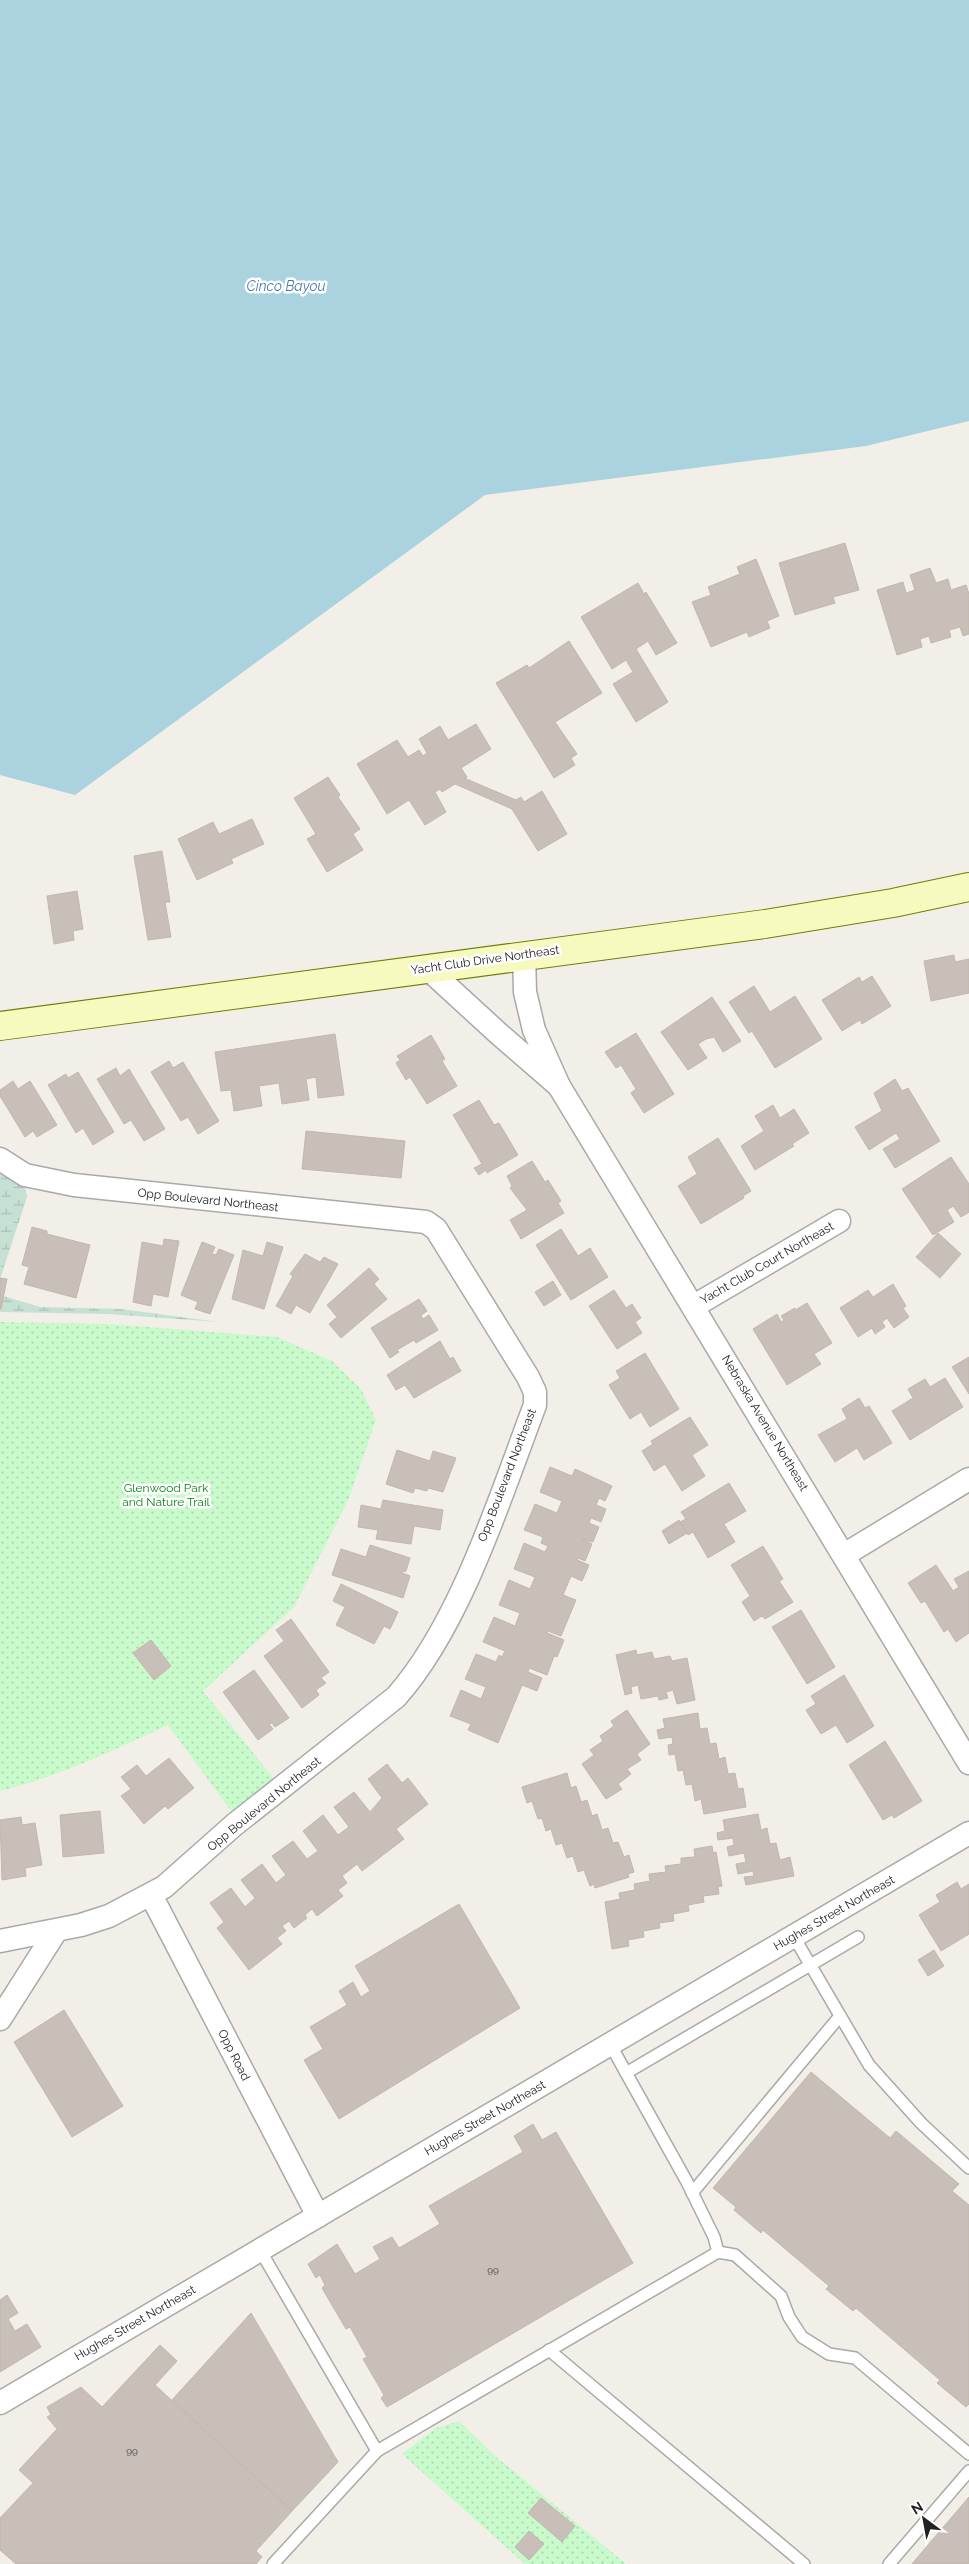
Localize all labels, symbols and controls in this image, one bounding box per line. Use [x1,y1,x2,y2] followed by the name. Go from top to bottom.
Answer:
[247,278,325,294] water label: Cinco Bayou
[410,943,560,977] street label: Yacht Club Drive Northeast
[137,1186,279,1214] street label: Opp Boulevard Northeast
[698,1219,836,1307] street label: Yacht Club Court Northeast
[719,1353,811,1493] street label: Nebraska Avenue Northeast
[475,1406,539,1544] street label: Opp Boulevard Northeast
[122,1481,210,1509] park label: Glenwood Park and Nature Trail
[205,1754,323,1854] street label: Opp Boulevard Northeast
[771,1873,897,1953] street label: Hughes Street Northeast
[215,2027,253,2083] street label: Opp Road
[422,2078,548,2158] street label: Hughes Street Northeast
[487,2264,499,2275] house number: 99
[72,2283,198,2363] street label: Hughes Street Northeast
[126,2445,138,2456] house number: 99
[899,2494,949,2544] north arrow
[908,2498,926,2518] text: N

